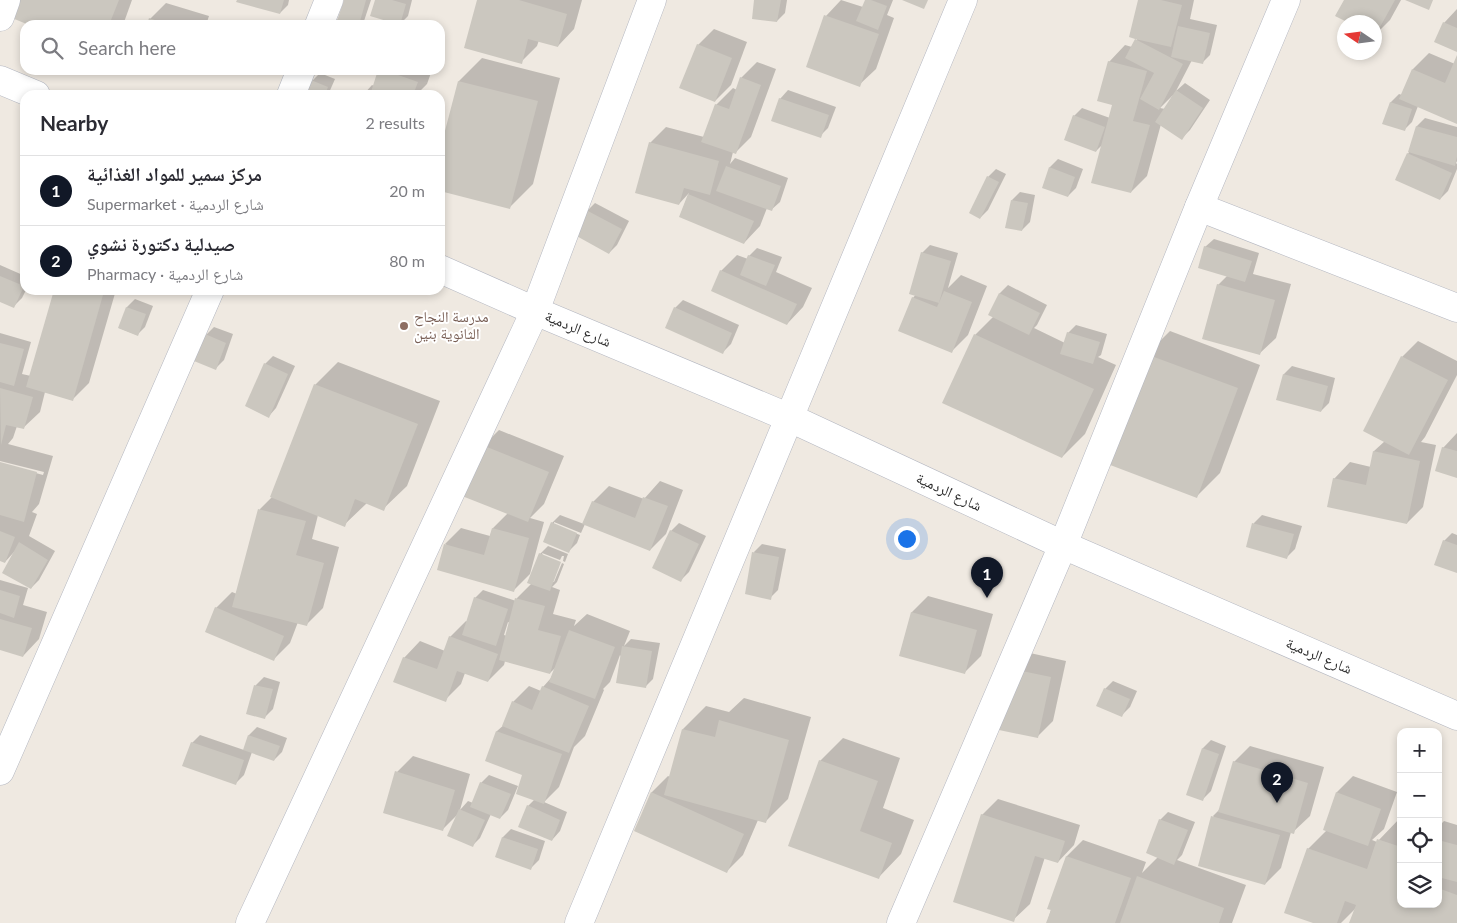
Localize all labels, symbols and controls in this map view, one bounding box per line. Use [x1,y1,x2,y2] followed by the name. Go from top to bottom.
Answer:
[1337,15,1382,60] north arrow
[20,20,445,75] search box
[38,34,66,62] icon: search
[78,36,176,59] text: Search here
[40,110,108,135] text: Nearby
[365,113,425,132] text: 2 results
[87,162,262,185] text: مركز سمير للمواد الغذائية
[51,181,61,200] text: 1
[389,181,425,200] text: 20 m
[87,194,264,213] text: Supermarket · شارع الردمية
[87,232,235,255] text: صيدلية دكتورة نشوي
[51,251,61,270] text: 2
[389,251,425,270] text: 80 m
[87,264,243,283] text: Pharmacy · شارع الردمية
[542,306,614,352] street label: شارع الردمية
[414,307,489,344] place label: مدرسة النجاح الثانوية بنين
[398,320,410,332] marker: مدرسة النجاح الثانوية بنين
[913,468,985,516] street label: شارع الردمية
[894,526,920,552] your location
[971,557,1003,598] pin: 1
[1283,633,1355,679] street label: شارع الردمية
[1397,728,1442,908] map controls
[1397,728,1442,773] button: +
[1261,762,1293,803] pin: 2
[1397,773,1442,818] button: −
[1397,818,1442,863] button: locate
[1397,863,1442,908] button: layers

